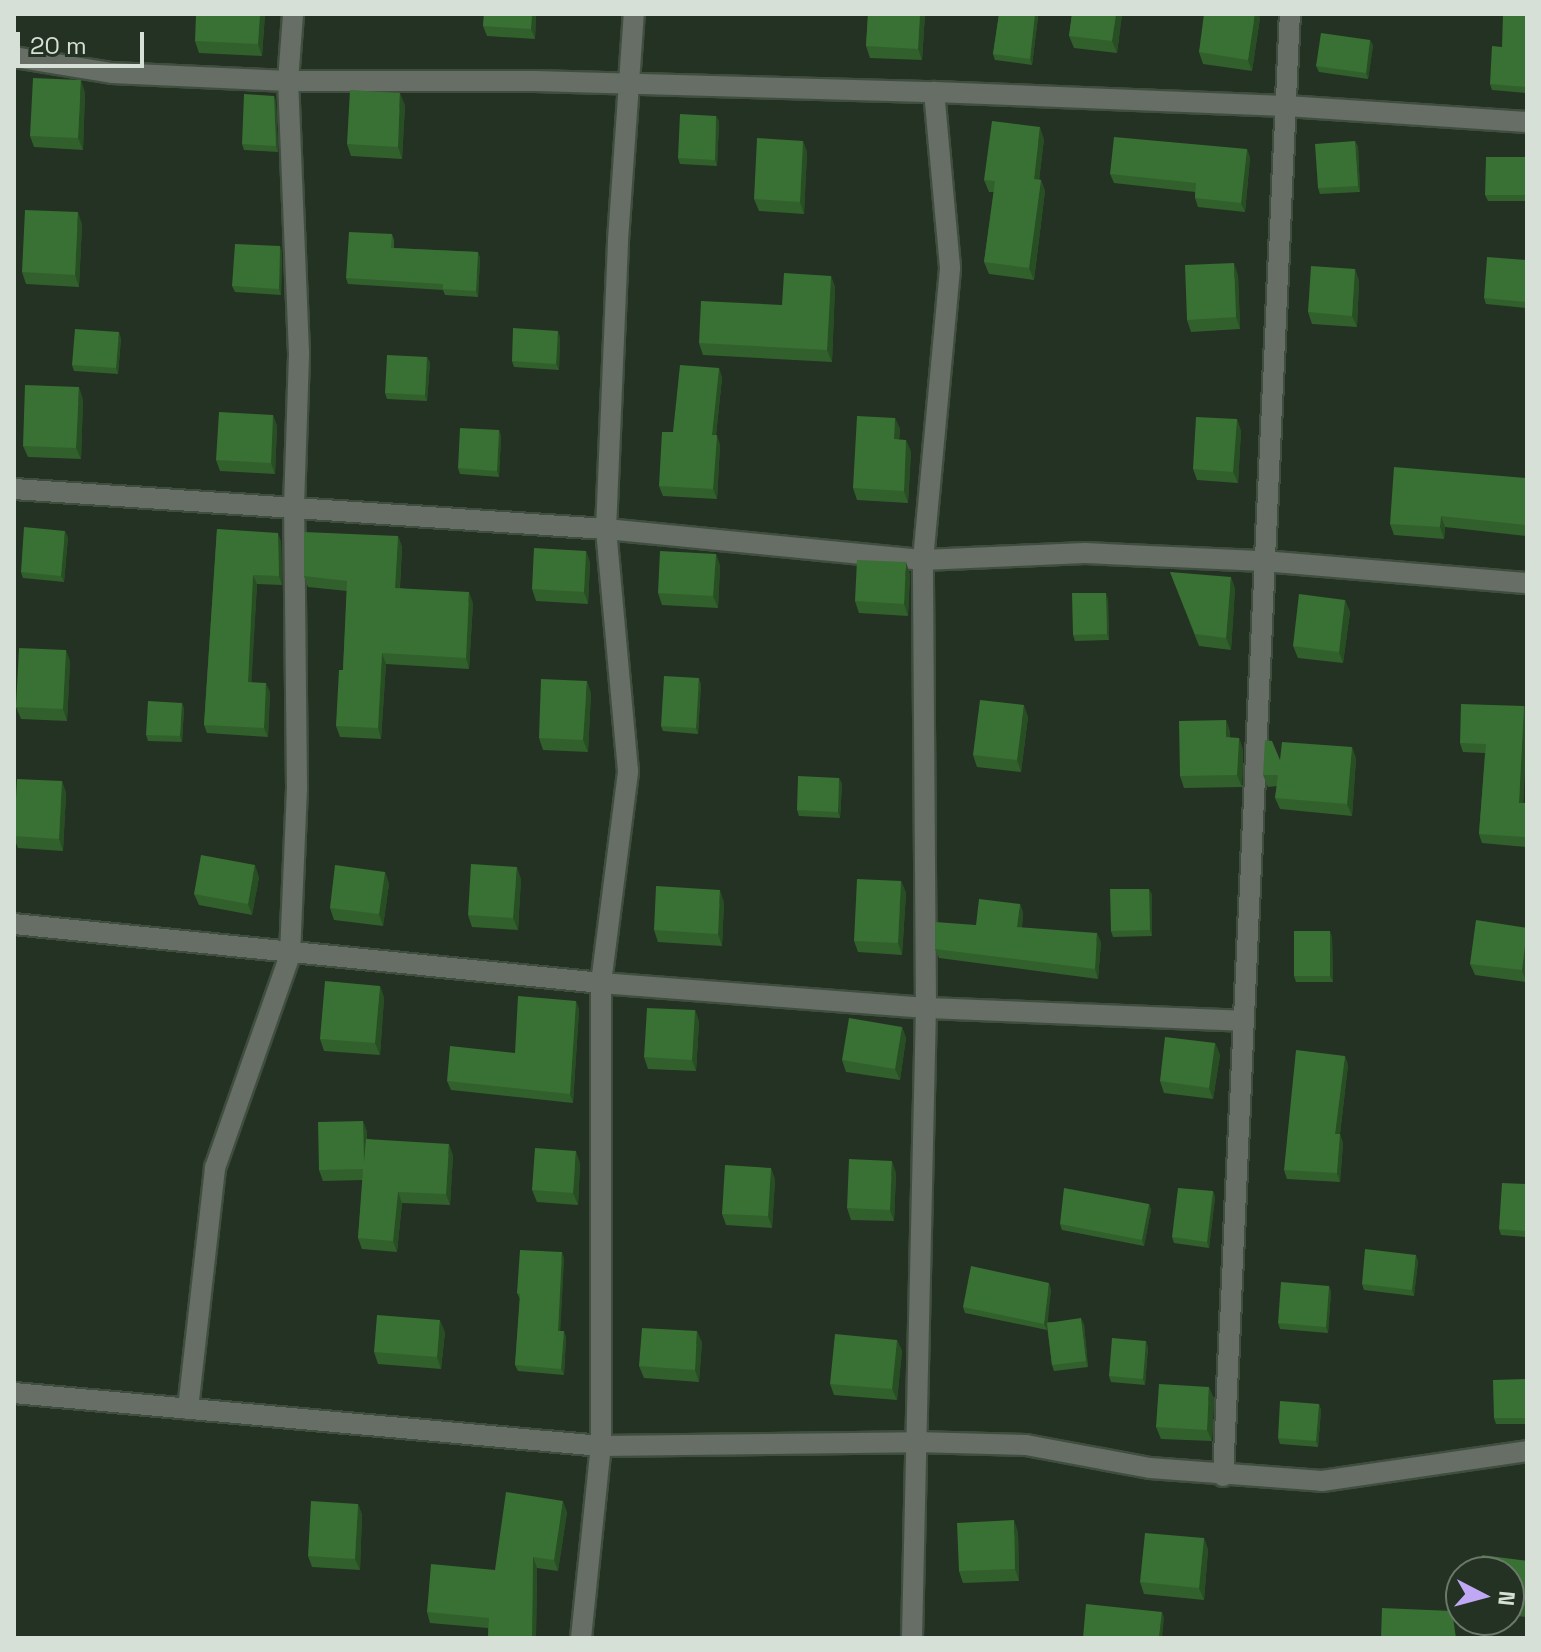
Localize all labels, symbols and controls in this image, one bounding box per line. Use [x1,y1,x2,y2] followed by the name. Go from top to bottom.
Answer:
[20,16,148,66] scale bar
[30,30,87,61] text: 20 m
[1445,1556,1525,1636] north arrow
[1492,1590,1522,1607] text: N

